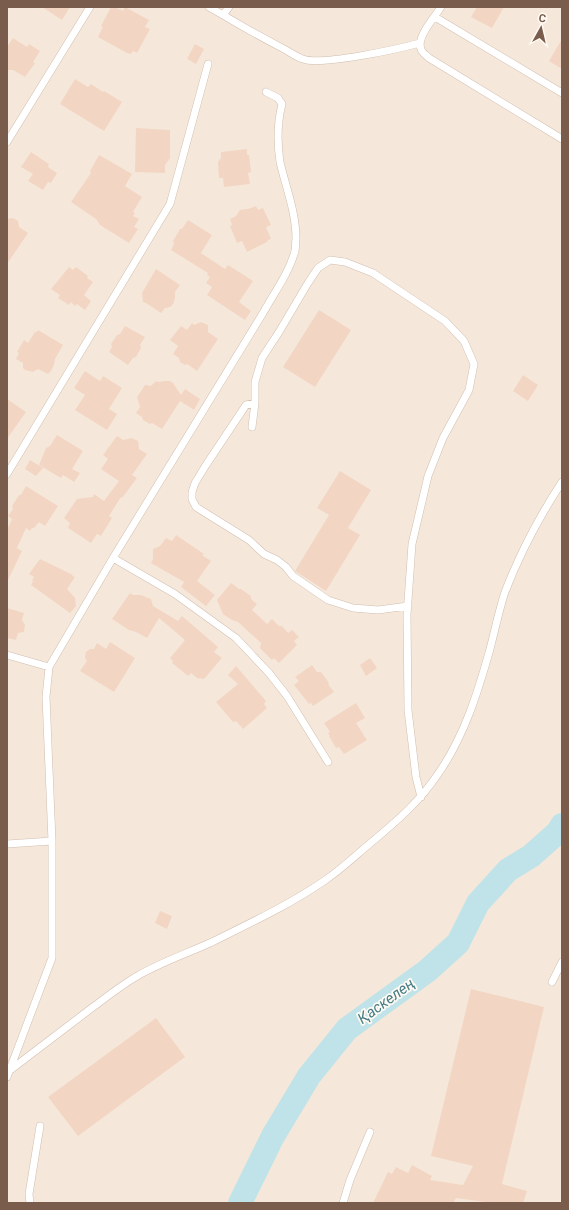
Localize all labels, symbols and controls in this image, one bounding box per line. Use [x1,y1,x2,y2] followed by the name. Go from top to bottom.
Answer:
[521,8,561,48] north arrow
[538,12,547,26] text: С
[354,974,418,1028] water label: Қаскелең

